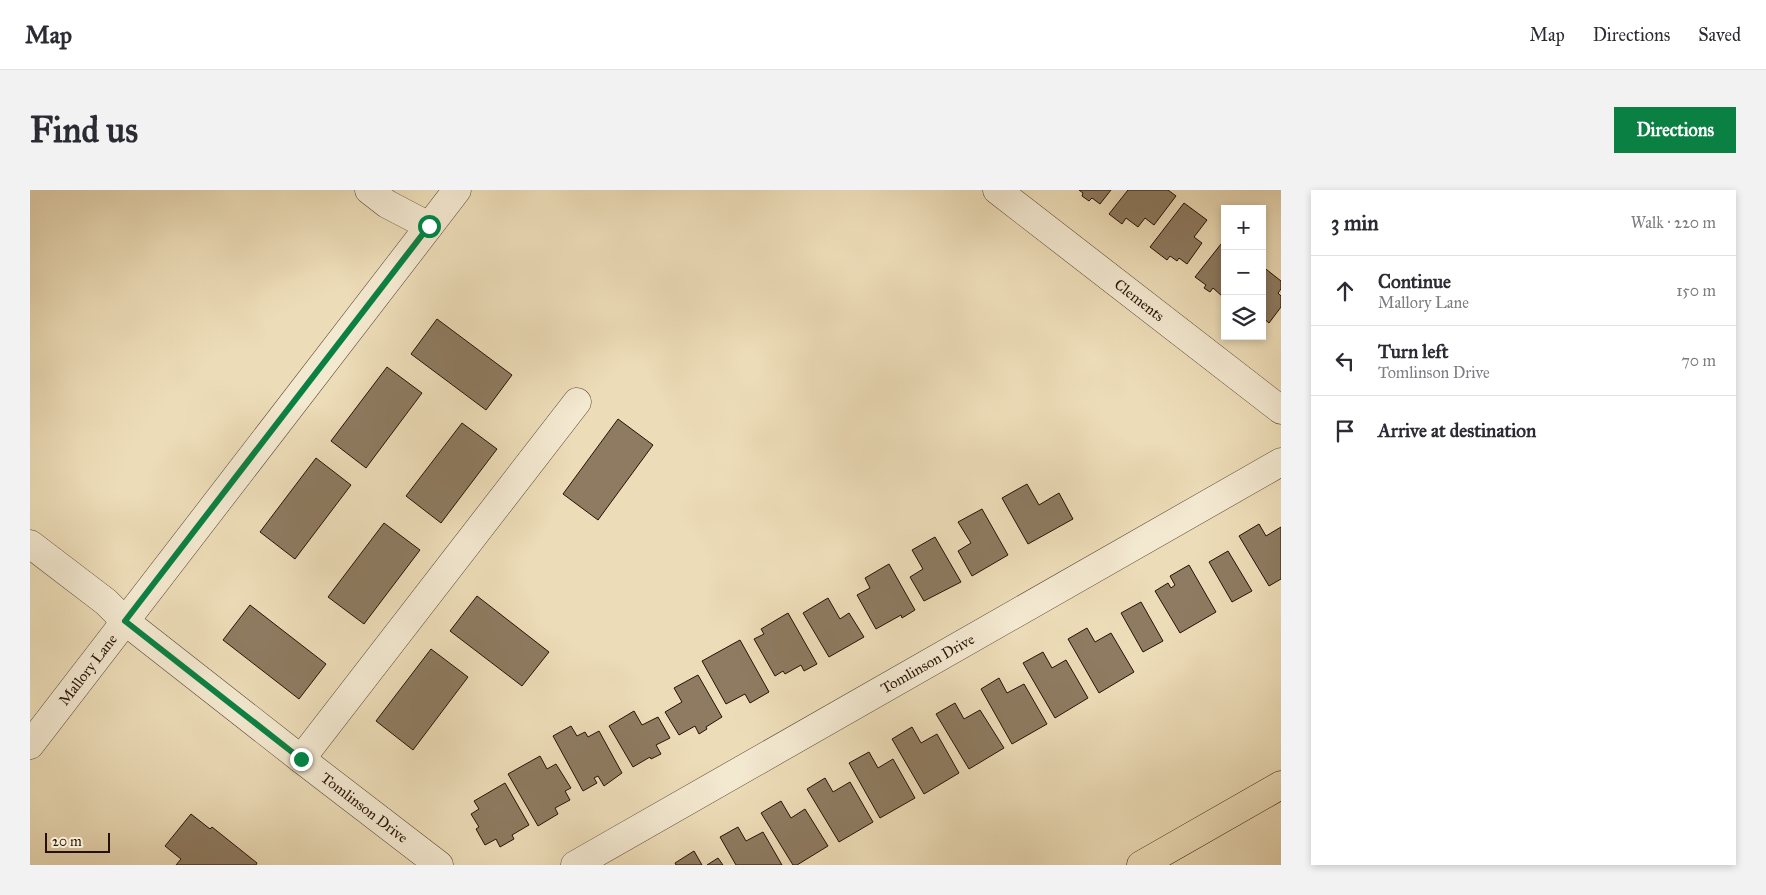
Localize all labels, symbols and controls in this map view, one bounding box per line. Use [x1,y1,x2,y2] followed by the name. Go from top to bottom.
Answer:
[25,20,72,50] text: Map
[1529,24,1565,46] text: Map
[1593,24,1670,46] text: Directions
[1698,24,1741,46] text: Saved
[1614,107,1736,153] button: Directions
[30,109,138,152] text: Find us
[1221,205,1266,340] map controls
[1221,205,1266,250] button: +
[1331,210,1379,236] text: 3 min
[1631,213,1716,232] text: Walk · 220 m
[418,215,441,238] route start
[1221,250,1266,295] button: −
[1378,270,1451,293] text: Continue
[1111,275,1168,325] street label: Clements
[1331,277,1359,305] icon: ahead
[1676,281,1716,300] text: 150 m
[1378,293,1469,312] text: Mallory Lane
[1221,295,1266,340] button: layers
[1378,340,1448,363] text: Turn left
[1331,347,1359,375] icon: left
[1681,351,1716,370] text: 70 m
[1378,363,1490,382] text: Tomlinson Drive
[1331,417,1359,445] icon: arrive
[1378,419,1536,442] text: Arrive at destination
[55,630,121,709] street label: Mallory Lane
[878,630,978,698] street label: Tomlinson Drive
[290,748,313,771] route end
[317,769,411,847] street label: Tomlinson Drive
[45,830,110,853] scale bar
[52,833,82,850] text: 20 m

